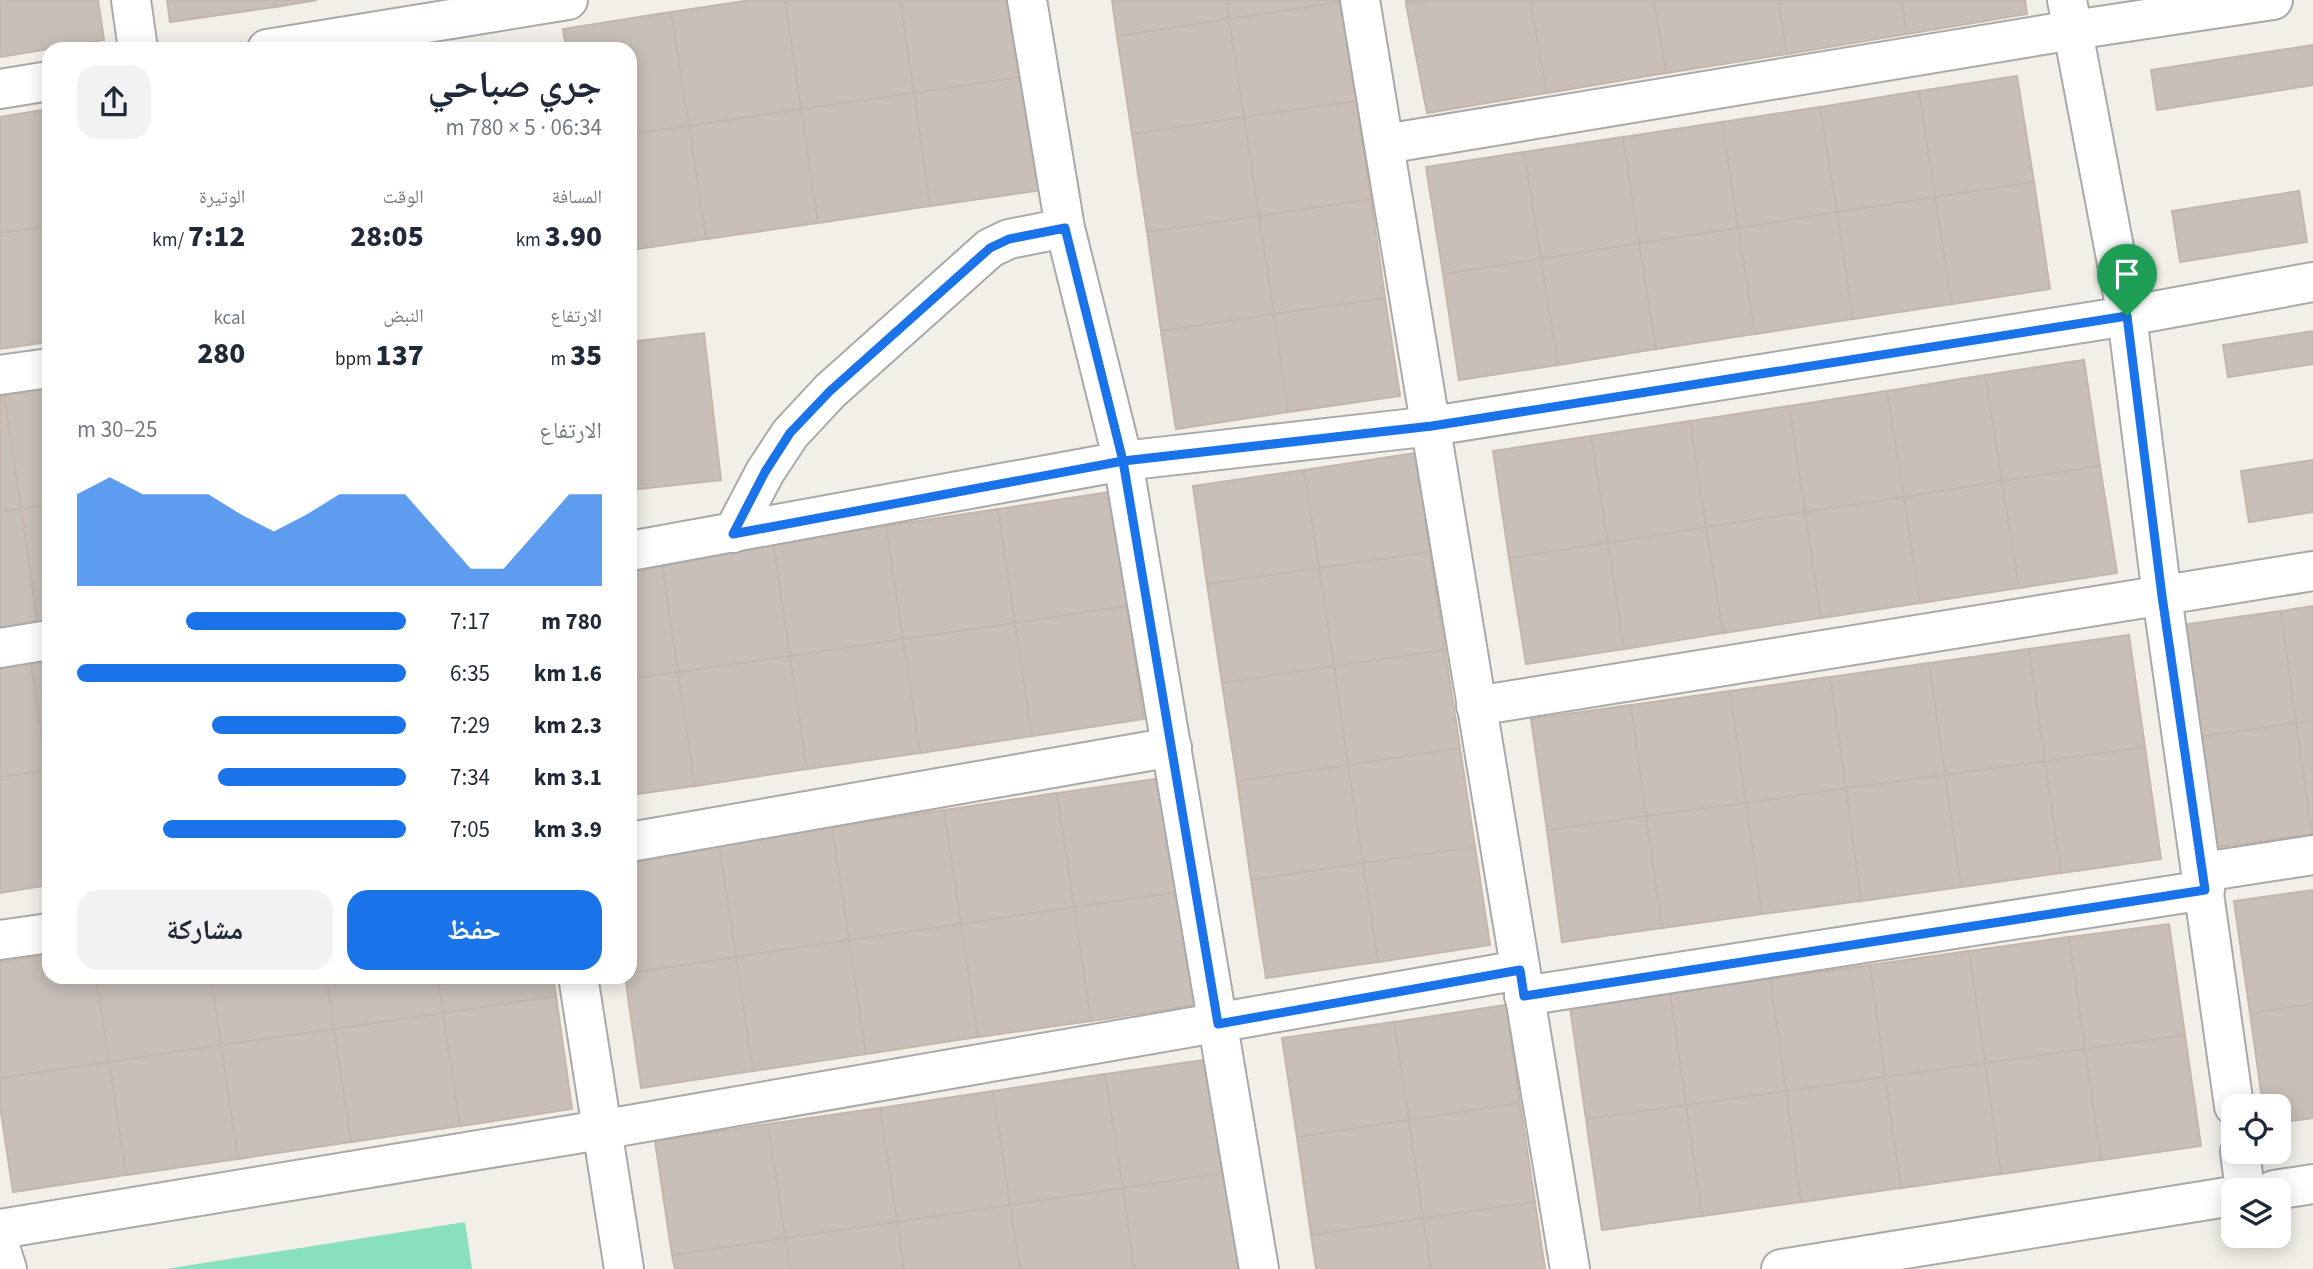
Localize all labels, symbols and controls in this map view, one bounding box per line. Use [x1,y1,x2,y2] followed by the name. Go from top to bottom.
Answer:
[427,58,602,112] text: جري صباحي
[77,65,151,139] button: share
[446,111,602,144] text: 06:34 · 5 × 780 m
[199,184,245,211] text: الوتيرة
[383,184,424,211] text: الوقت
[552,184,602,211] text: المسافة
[188,215,245,258] text: 7:12
[350,215,424,258] text: 28:05
[545,215,602,258] text: 3.90
[152,227,188,254] text: /km
[516,227,545,254] text: km
[2097,244,2157,316] pin
[2108,255,2146,293] icon: arrive
[383,303,424,330] text: النبض
[550,303,602,330] text: الارتفاع
[213,305,245,332] text: kcal
[197,332,245,375] text: 280
[376,334,424,377] text: 137
[570,334,602,377] text: 35
[335,346,376,373] text: bpm
[550,346,570,373] text: m
[77,413,157,446] text: 25–30 m
[539,414,602,447] text: الارتفاع
[450,605,490,638] text: 7:17
[541,605,602,638] text: 780 m
[450,657,490,690] text: 6:35
[534,657,602,690] text: 1.6 km
[450,709,490,742] text: 7:29
[534,709,602,742] text: 2.3 km
[450,761,490,794] text: 7:34
[534,761,602,794] text: 3.1 km
[450,813,490,846] text: 7:05
[534,813,602,846] text: 3.9 km
[77,890,333,970] button: مشاركة
[347,890,602,970] button: حفظ
[2221,1094,2291,1248] map controls
[2221,1094,2291,1164] button: locate
[2221,1178,2291,1248] button: layers

